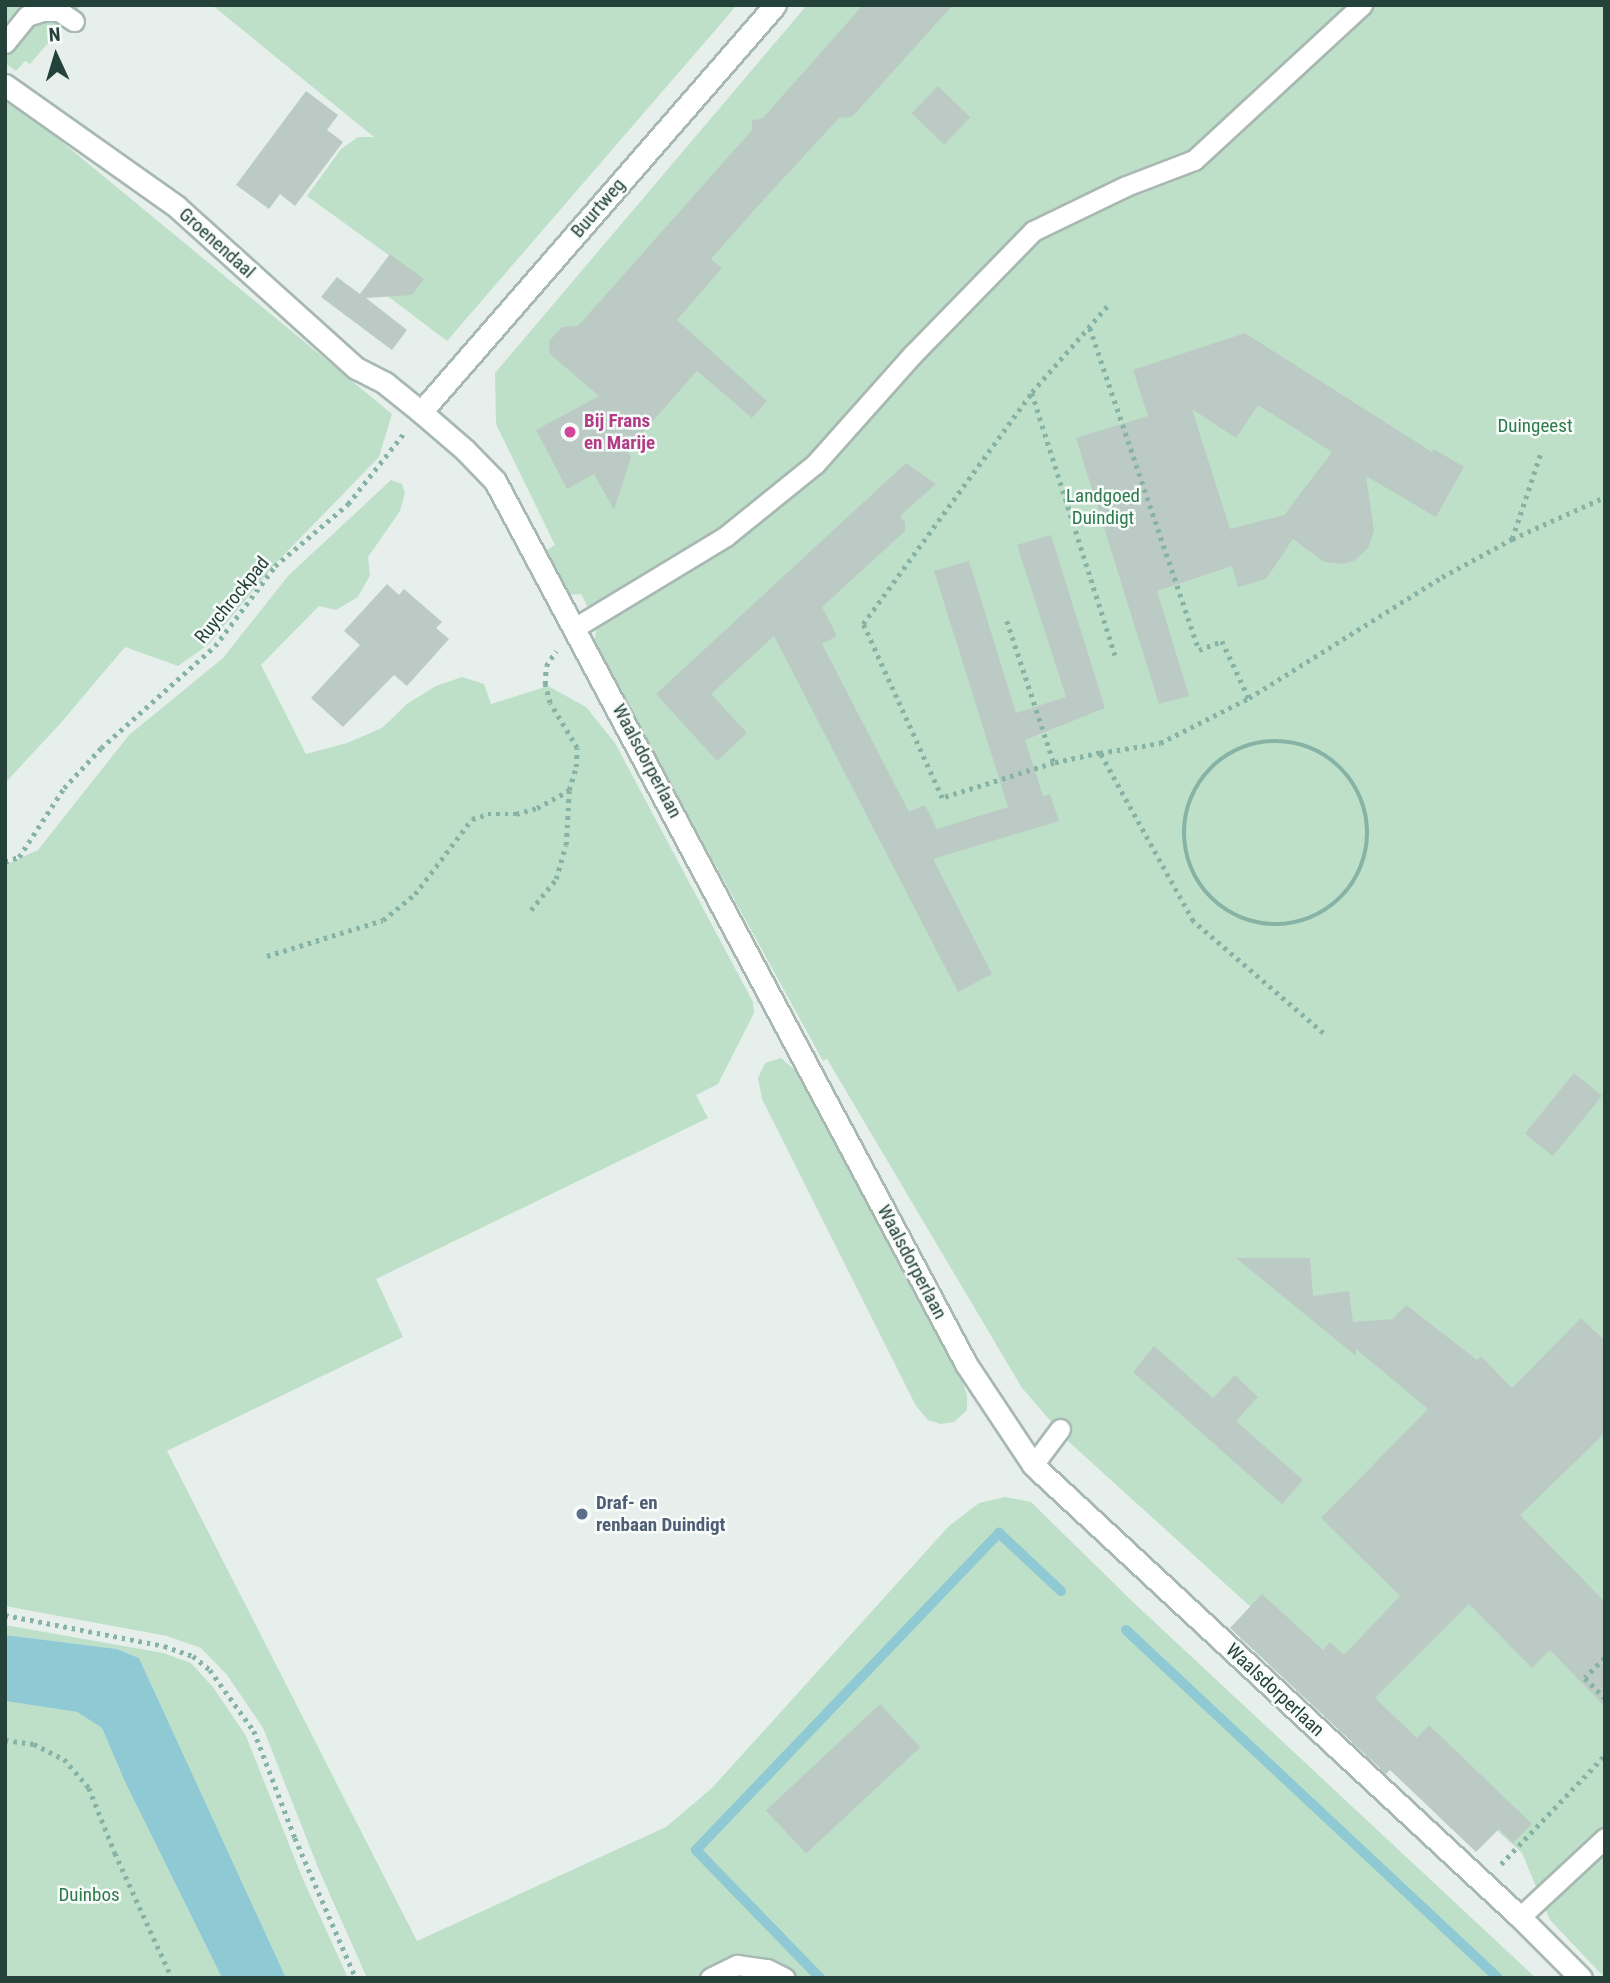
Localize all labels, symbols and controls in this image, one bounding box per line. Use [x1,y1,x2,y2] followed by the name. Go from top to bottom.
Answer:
[21,21,91,91] north arrow
[48,23,61,46] text: N
[566,174,630,242] street label: Buurtweg
[174,203,260,283] street label: Groenendaal
[584,410,655,454] place label: Bij Frans en Marije
[1497,415,1573,437] park label: Duingeest
[562,424,578,440] marker: Bij Frans en Marije
[1066,485,1140,529] park label: Landgoed Duindigt
[190,552,274,648] street label: Ruychrockpad
[607,700,687,822] street label: Waalsdorperlaan
[872,1201,952,1323] street label: Waalsdorperlaan
[596,1492,725,1536] place label: Draf- en renbaan Duindigt
[574,1506,590,1522] marker: Draf- en renbaan Duindigt
[1221,1639,1329,1741] street label: Waalsdorperlaan
[58,1884,120,1906] park label: Duinbos

